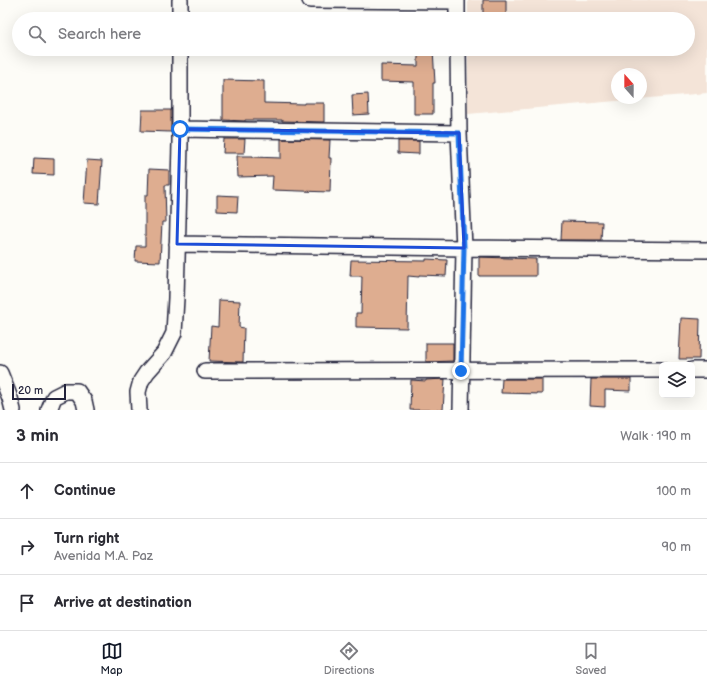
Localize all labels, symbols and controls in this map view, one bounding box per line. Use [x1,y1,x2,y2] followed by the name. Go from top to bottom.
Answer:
[12,12,695,56] search box
[26,23,48,45] icon: search
[58,25,141,44] text: Search here
[611,68,647,104] north arrow
[171,120,189,138] route start
[452,362,470,380] route end
[659,362,695,398] map controls
[659,362,695,398] button: layers
[12,382,66,401] scale bar
[18,384,43,397] text: 20 m
[16,426,59,446] text: 3 min
[620,428,691,444] text: Walk · 190 m
[16,480,38,502] icon: ahead
[54,481,116,500] text: Continue
[656,483,691,499] text: 100 m
[54,529,119,548] text: Turn right
[16,536,38,558] icon: right
[662,539,691,555] text: 90 m
[54,548,153,564] text: Avenida M.A. Paz
[16,592,38,614] icon: arrive
[54,593,192,612] text: Arrive at destination
[101,640,123,677] tab: Map
[324,640,374,677] tab: Directions
[576,640,606,677] tab: Saved

